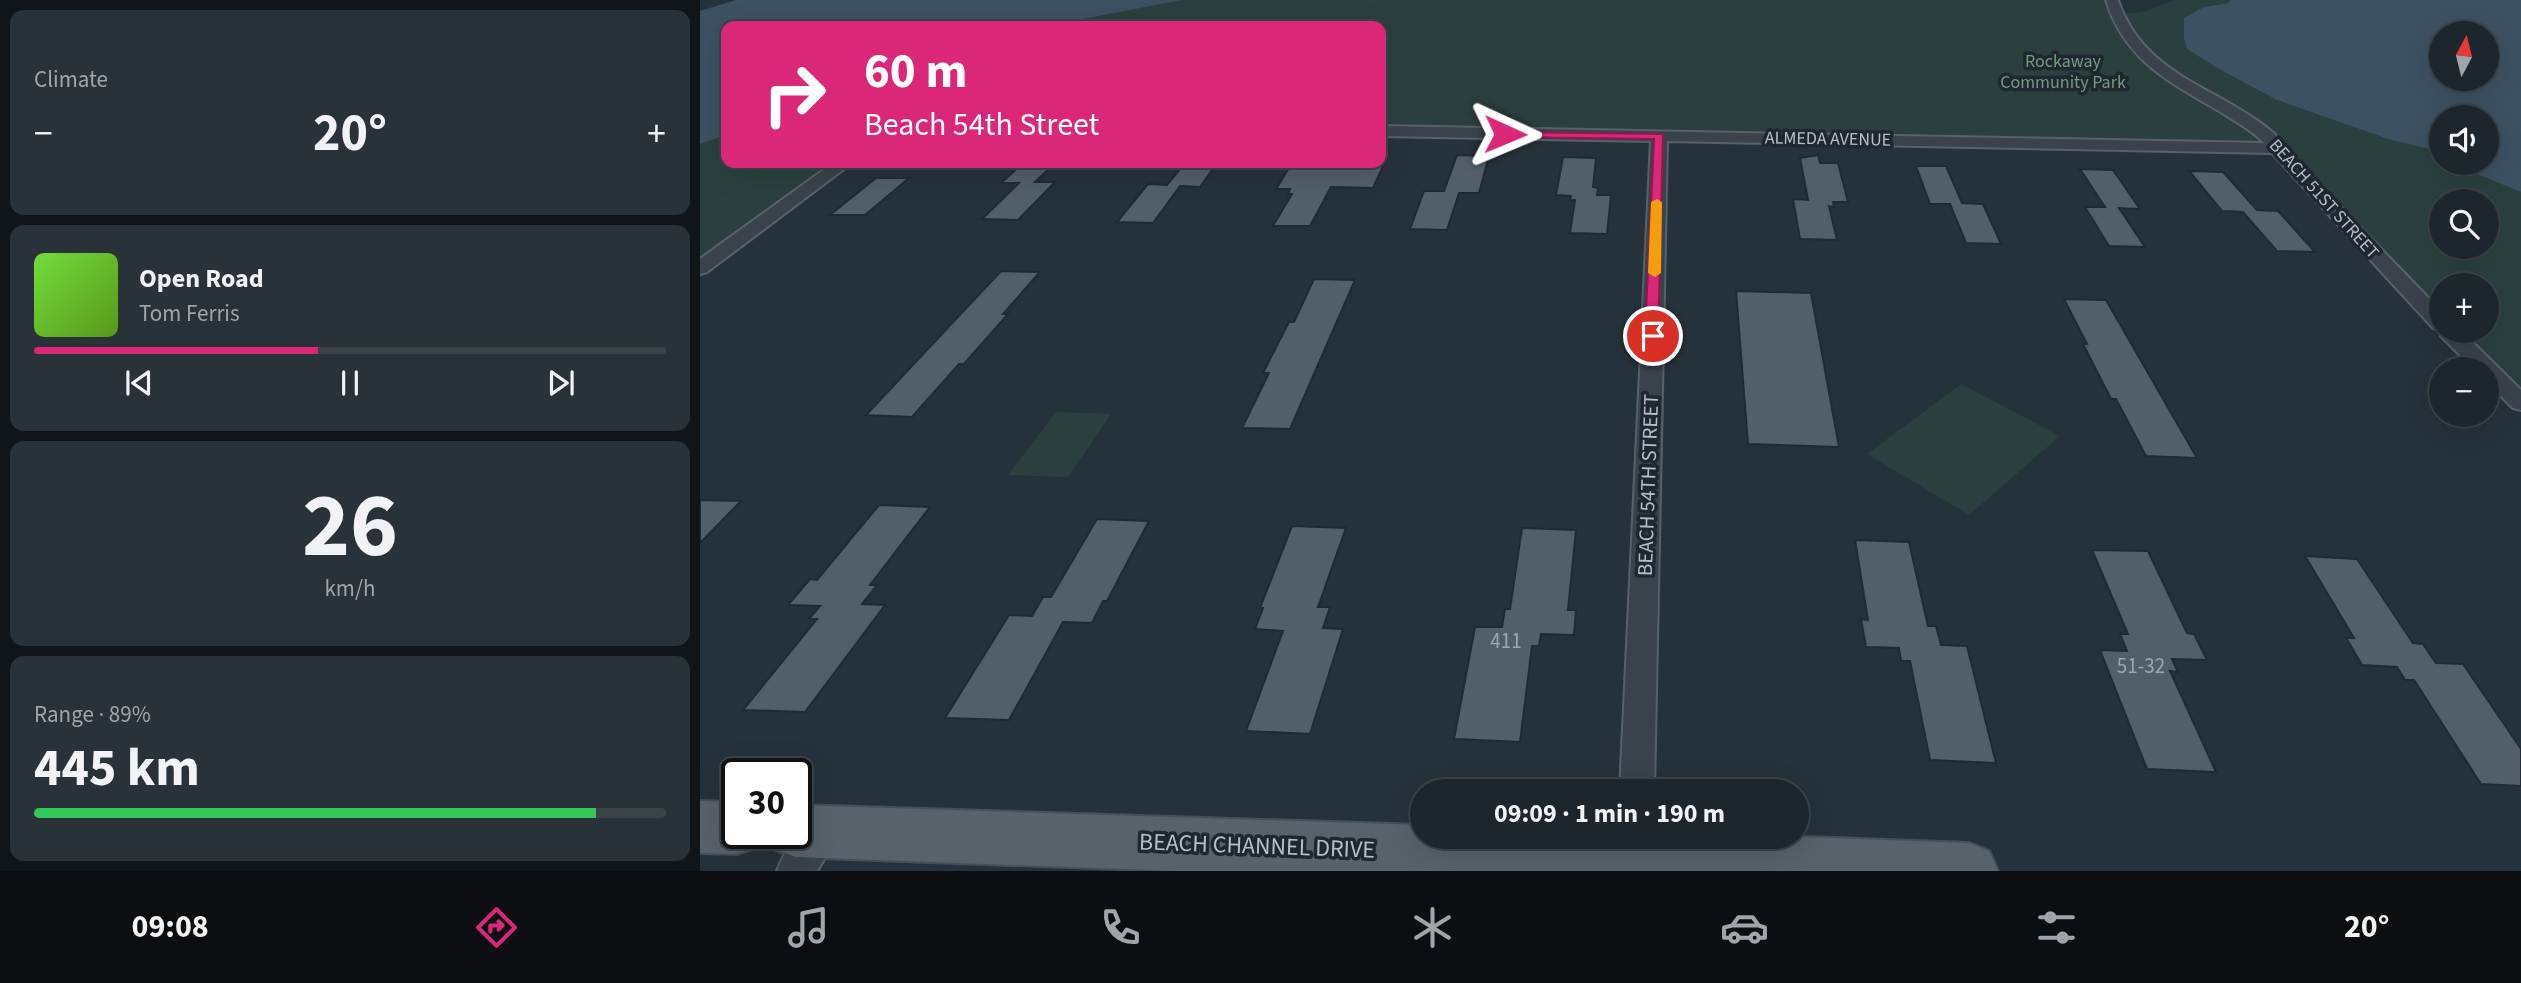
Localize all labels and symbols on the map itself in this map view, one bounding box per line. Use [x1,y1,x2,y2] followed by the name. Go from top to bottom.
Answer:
[2429,21,2499,91] north arrow
[2000,49,2126,95] park label: Rockaway Community Park
[1468,97,1542,171] position arrow
[1765,125,1891,153] street label: ALMEDA AVENUE
[2263,134,2385,265] street label: BEACH 51ST STREET
[1623,306,1683,366] pin
[1630,394,1666,576] street label: BEACH 54TH STREET
[1490,626,1522,656] house number: 411
[2117,651,2165,681] house number: 51-32
[721,758,812,849] speed limit sign: 30
[1138,824,1376,868] street label: BEACH CHANNEL DRIVE

